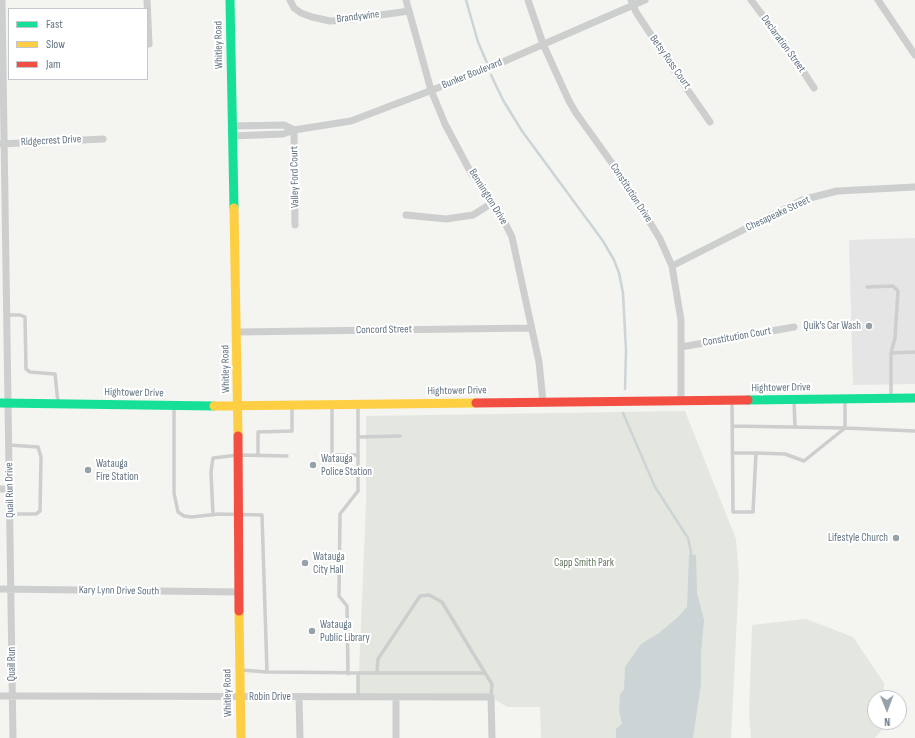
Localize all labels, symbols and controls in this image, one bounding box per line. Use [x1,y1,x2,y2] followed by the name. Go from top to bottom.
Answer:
[8,8,148,80] legend
[336,8,380,26] street label: Brandywine
[758,13,808,75] street label: Declaration Street
[46,17,63,32] text: Fast
[212,21,226,69] street label: Whitley Road
[647,33,693,91] street label: Betsy Ross Court
[46,37,65,52] text: Slow
[440,56,504,92] street label: Bunker Boulevard
[46,57,61,72] text: Jam
[20,133,82,149] street label: Ridgecrest Drive
[288,146,302,208] street label: Valley Ford Court
[607,161,655,225] street label: Constitution Drive
[466,167,510,227] street label: Bennington Drive
[744,193,812,235] street label: Chesapeake Street
[803,319,861,333] place label: Quik's Car Wash
[864,321,874,331] marker: Quik's Car Wash
[356,323,412,337] street label: Concord Street
[702,324,772,350] street label: Constitution Court
[219,345,233,393] street label: Whitley Road
[751,381,811,395] street label: Hightower Drive
[427,384,487,398] street label: Hightower Drive
[104,386,164,400] street label: Hightower Drive
[321,452,372,478] place label: Watauga Police Station
[96,457,138,483] place label: Watauga Fire Station
[308,460,318,470] marker: Watauga Police Station
[3,462,17,518] street label: Quail Run Drive
[83,465,93,475] marker: Watauga Fire Station
[828,531,888,545] place label: Lifestyle Church
[891,533,901,543] marker: Lifestyle Church
[313,550,345,576] place label: Watauga City Hall
[554,556,614,570] park label: Capp Smith Park
[300,558,310,568] marker: Watauga City Hall
[79,584,159,598] street label: Kary Lynn Drive South
[320,618,370,644] place label: Watauga Public Library
[307,626,317,636] marker: Watauga Public Library
[5,647,19,681] street label: Quail Run
[221,669,235,717] street label: Whitley Road
[249,690,291,704] street label: Robin Drive
[867,690,907,730] north arrow
[884,715,890,728] text: N

